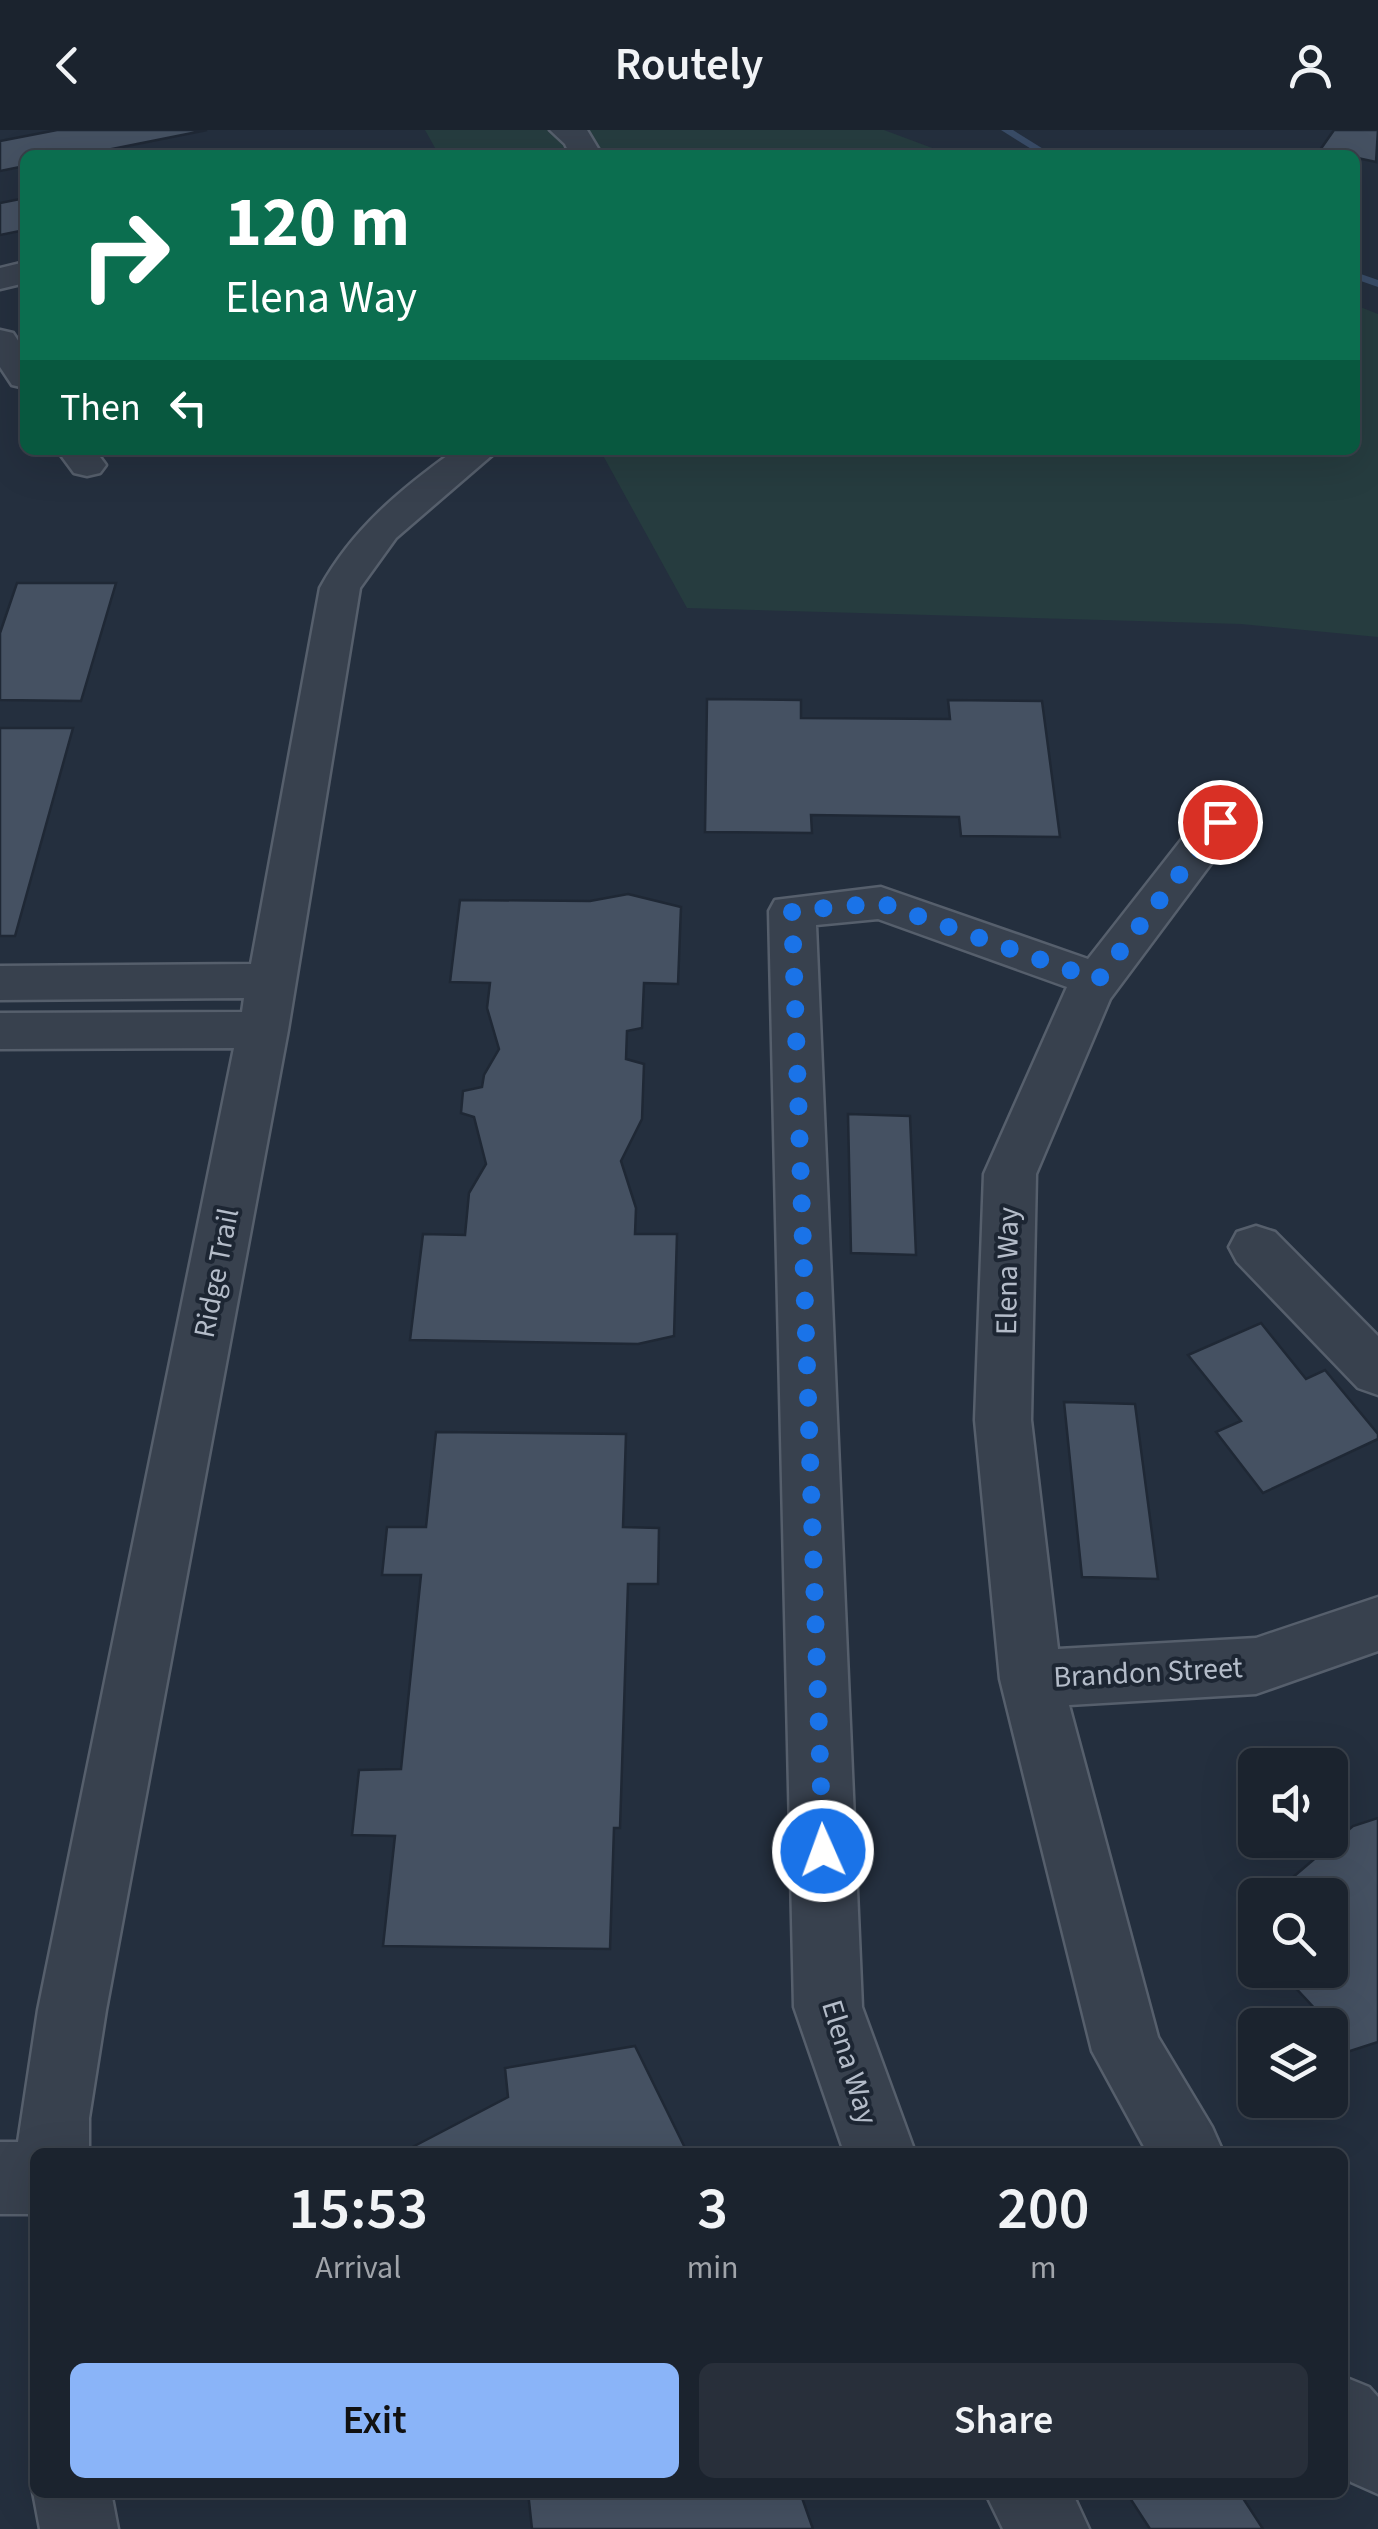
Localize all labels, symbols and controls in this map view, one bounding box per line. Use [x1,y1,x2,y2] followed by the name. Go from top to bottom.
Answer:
[615,33,763,97] text: Routely
[40,38,95,93] icon: back
[1283,38,1338,93] icon: person
[225,173,410,273] text: 120 m
[60,190,190,320] icon: right
[225,266,417,330] text: Elena Way
[161,380,216,435] icon: left
[60,381,141,435] text: Then
[1178,780,1263,865] pin
[1193,795,1248,850] icon: arrive
[183,1205,250,1342] street label: Ridge Trail
[985,1207,1030,1335] street label: Elena Way
[1052,1646,1244,1699] street label: Brandon Street
[1238,1748,1348,2118] map controls
[1238,1748,1348,1858] button: sound
[771,1799,875,1903] position arrow
[1238,1878,1348,1988] button: search
[810,1995,889,2130] street label: Elena Way
[1238,2008,1348,2118] button: layers
[289,2167,428,2252] text: 15:53
[697,2167,728,2252] text: 3
[997,2167,1089,2252] text: 200
[315,2245,401,2291] text: Arrival
[687,2245,739,2291] text: min
[1030,2245,1057,2291] text: m
[70,2363,679,2478] button: Exit
[699,2363,1308,2478] button: Share

